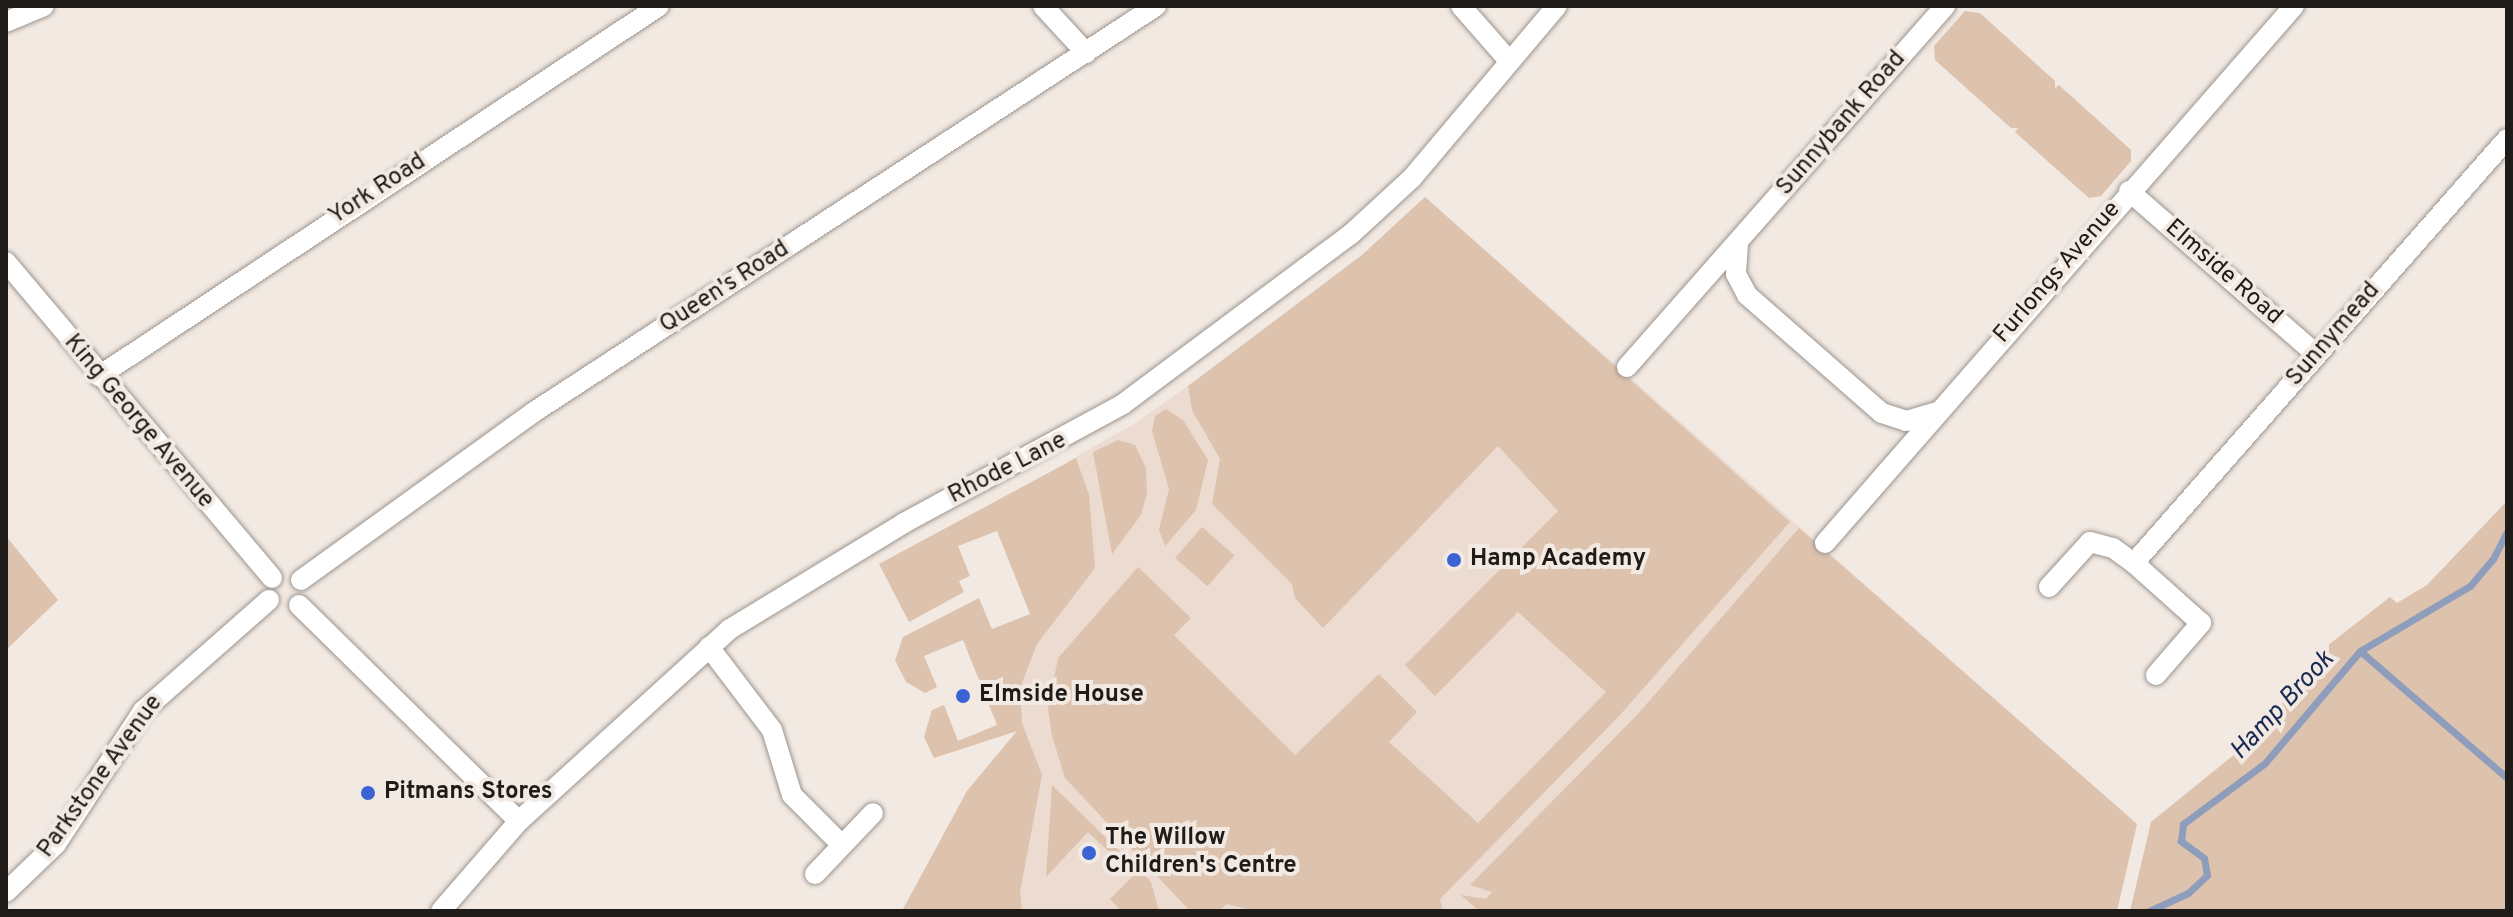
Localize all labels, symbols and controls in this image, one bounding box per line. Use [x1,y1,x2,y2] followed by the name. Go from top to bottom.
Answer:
[1771,46,1913,202] street label: Sunnybank Road
[324,148,432,232] street label: York Road
[1988,196,2128,350] street label: Furlongs Avenue
[2158,214,2288,332] street label: Elmside Road
[655,235,795,341] street label: Queen's Road
[2281,277,2387,393] street label: Sunnymead
[57,329,219,515] street label: King George Avenue
[944,427,1072,511] street label: Rhode Lane
[1470,546,1647,574] place label: Hamp Academy
[1445,551,1463,569] marker: Hamp Academy
[2225,645,2341,767] water label: Hamp Brook
[979,682,1144,710] place label: Elmside House
[954,687,972,705] marker: Elmside House
[32,690,170,864] street label: Parkstone Avenue
[384,779,553,807] place label: Pitmans Stores
[359,784,377,802] marker: Pitmans Stores
[1105,825,1297,881] place label: The Willow Children's Centre
[1080,844,1098,862] marker: The Willow Children's Centre

